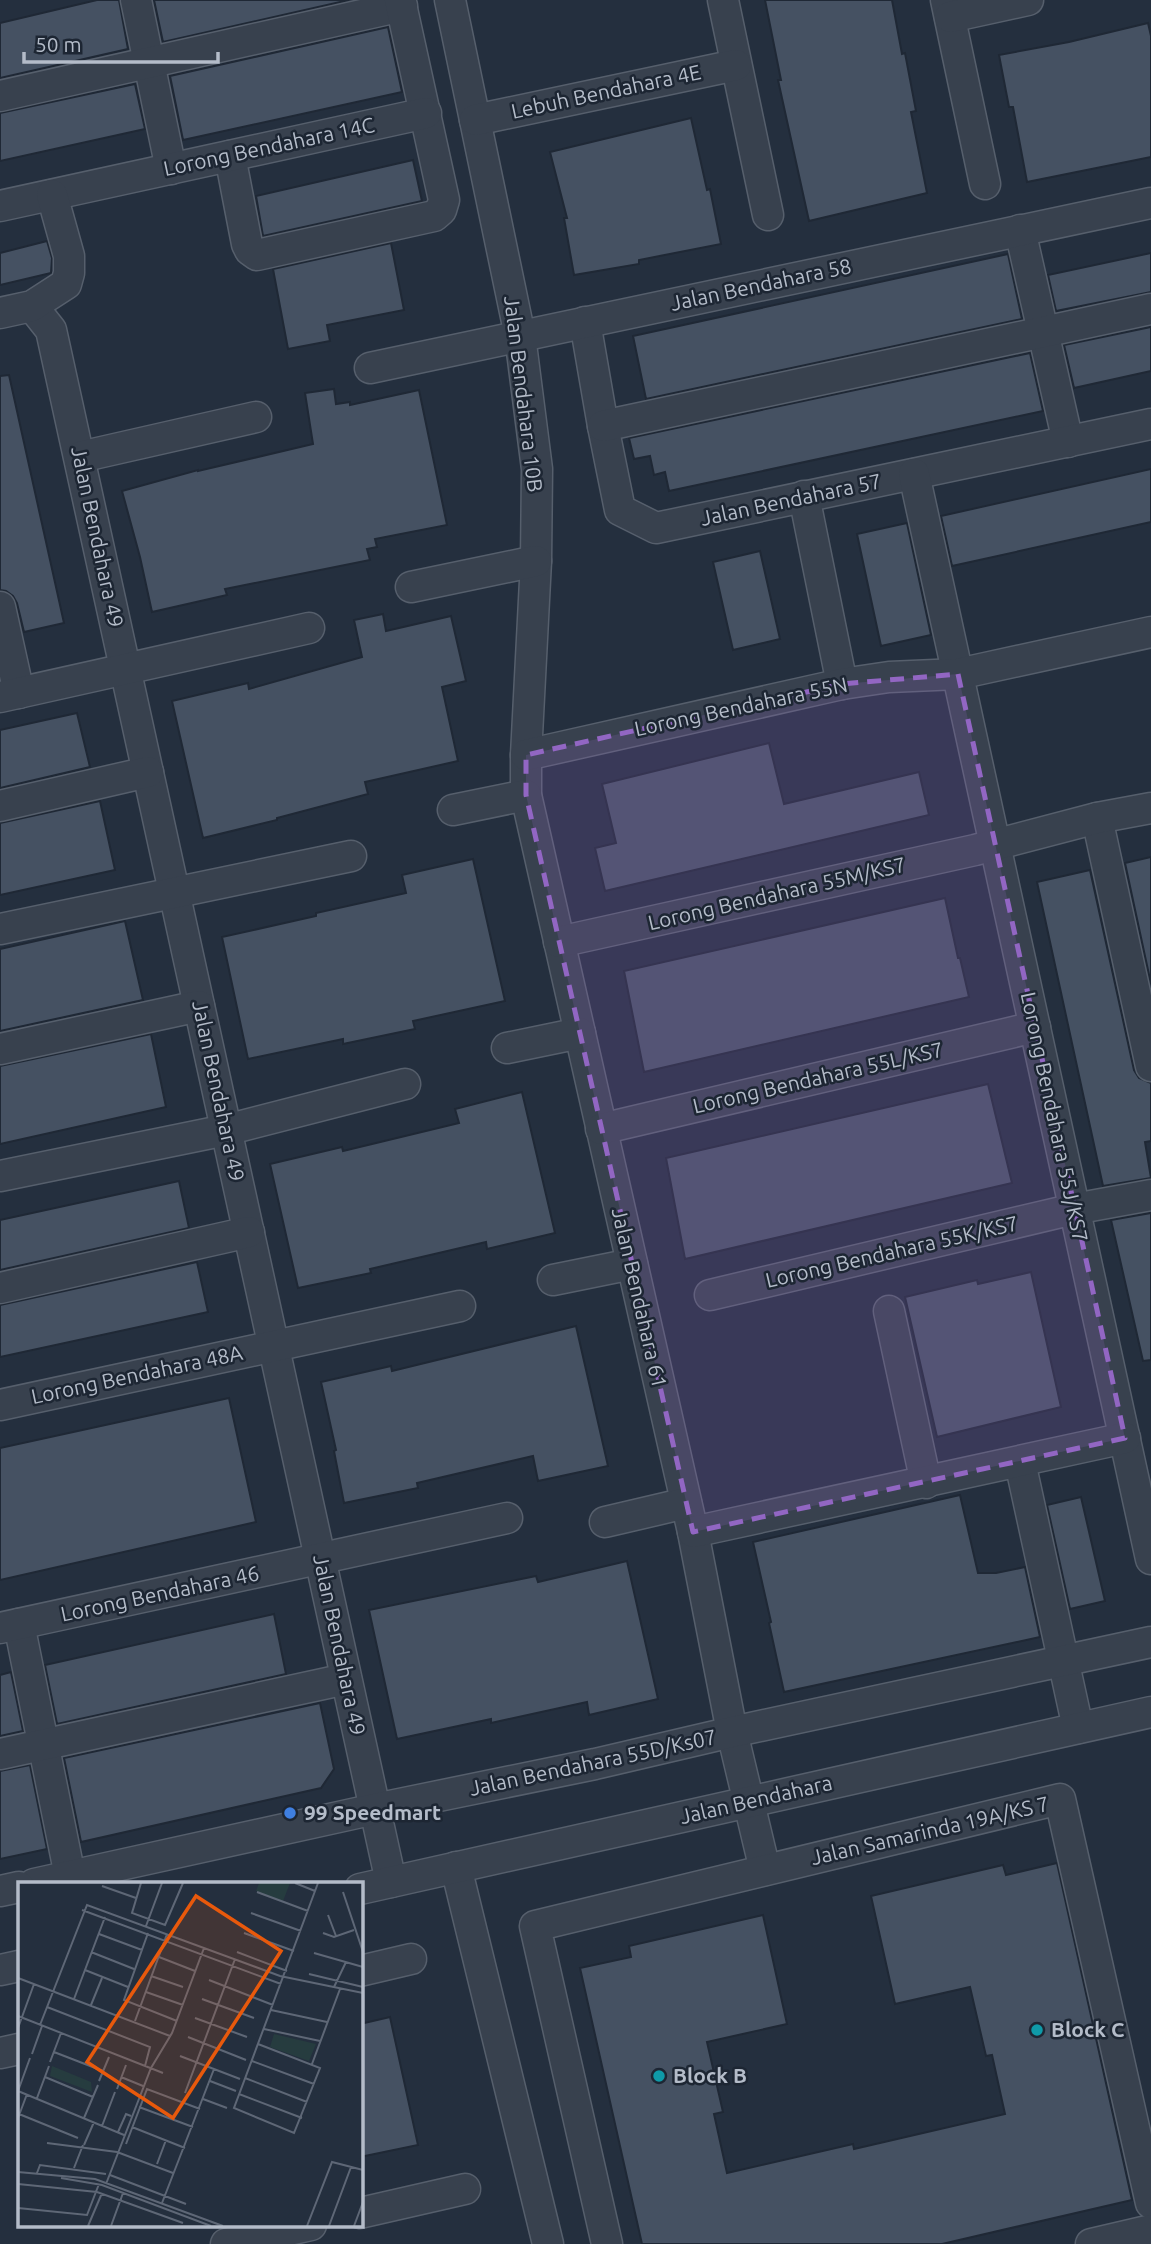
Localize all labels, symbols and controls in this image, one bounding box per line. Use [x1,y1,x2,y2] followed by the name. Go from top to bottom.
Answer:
[24,21,219,65] scale bar
[35,32,82,56] text: 50 m
[509,59,703,123] street label: Lebuh Bendahara 4E
[161,112,377,180] street label: Lorong Bendahara 14C
[668,253,853,315] street label: Jalan Bendahara 58
[500,294,548,493] street label: Jalan Bendahara 10B
[67,444,129,629] street label: Jalan Bendahara 49
[698,468,883,530] street label: Jalan Bendahara 57
[632,672,849,740] street label: Lorong Bendahara 55N
[646,852,908,934] street label: Lorong Bendahara 55M/KS7
[1017,989,1093,1244] street label: Lorong Bendahara 55J/KS7
[188,998,250,1183] street label: Jalan Bendahara 49
[690,1036,945,1118] street label: Lorong Bendahara 55L/KS7
[608,1205,672,1390] street label: Jalan Bendahara 61
[763,1210,1020,1292] street label: Lorong Bendahara 55K/KS7
[29,1340,245,1408] street label: Lorong Bendahara 48A
[309,1552,371,1737] street label: Jalan Bendahara 49
[58,1560,261,1626] street label: Lorong Bendahara 46
[467,1724,719,1800] street label: Jalan Bendahara 55D/Ks07
[677,1770,834,1828] street label: Jalan Bendahara
[808,1791,1051,1869] street label: Jalan Samarinda 19A/KS 7
[304,1800,441,1824] place label: 99 Speedmart
[282,1805,298,1821] marker: 99 Speedmart
[18,1882,362,2226] inset map
[1051,2017,1124,2041] place label: Block C
[1029,2022,1045,2038] marker: Block C
[673,2063,747,2087] place label: Block B
[651,2068,667,2084] marker: Block B

